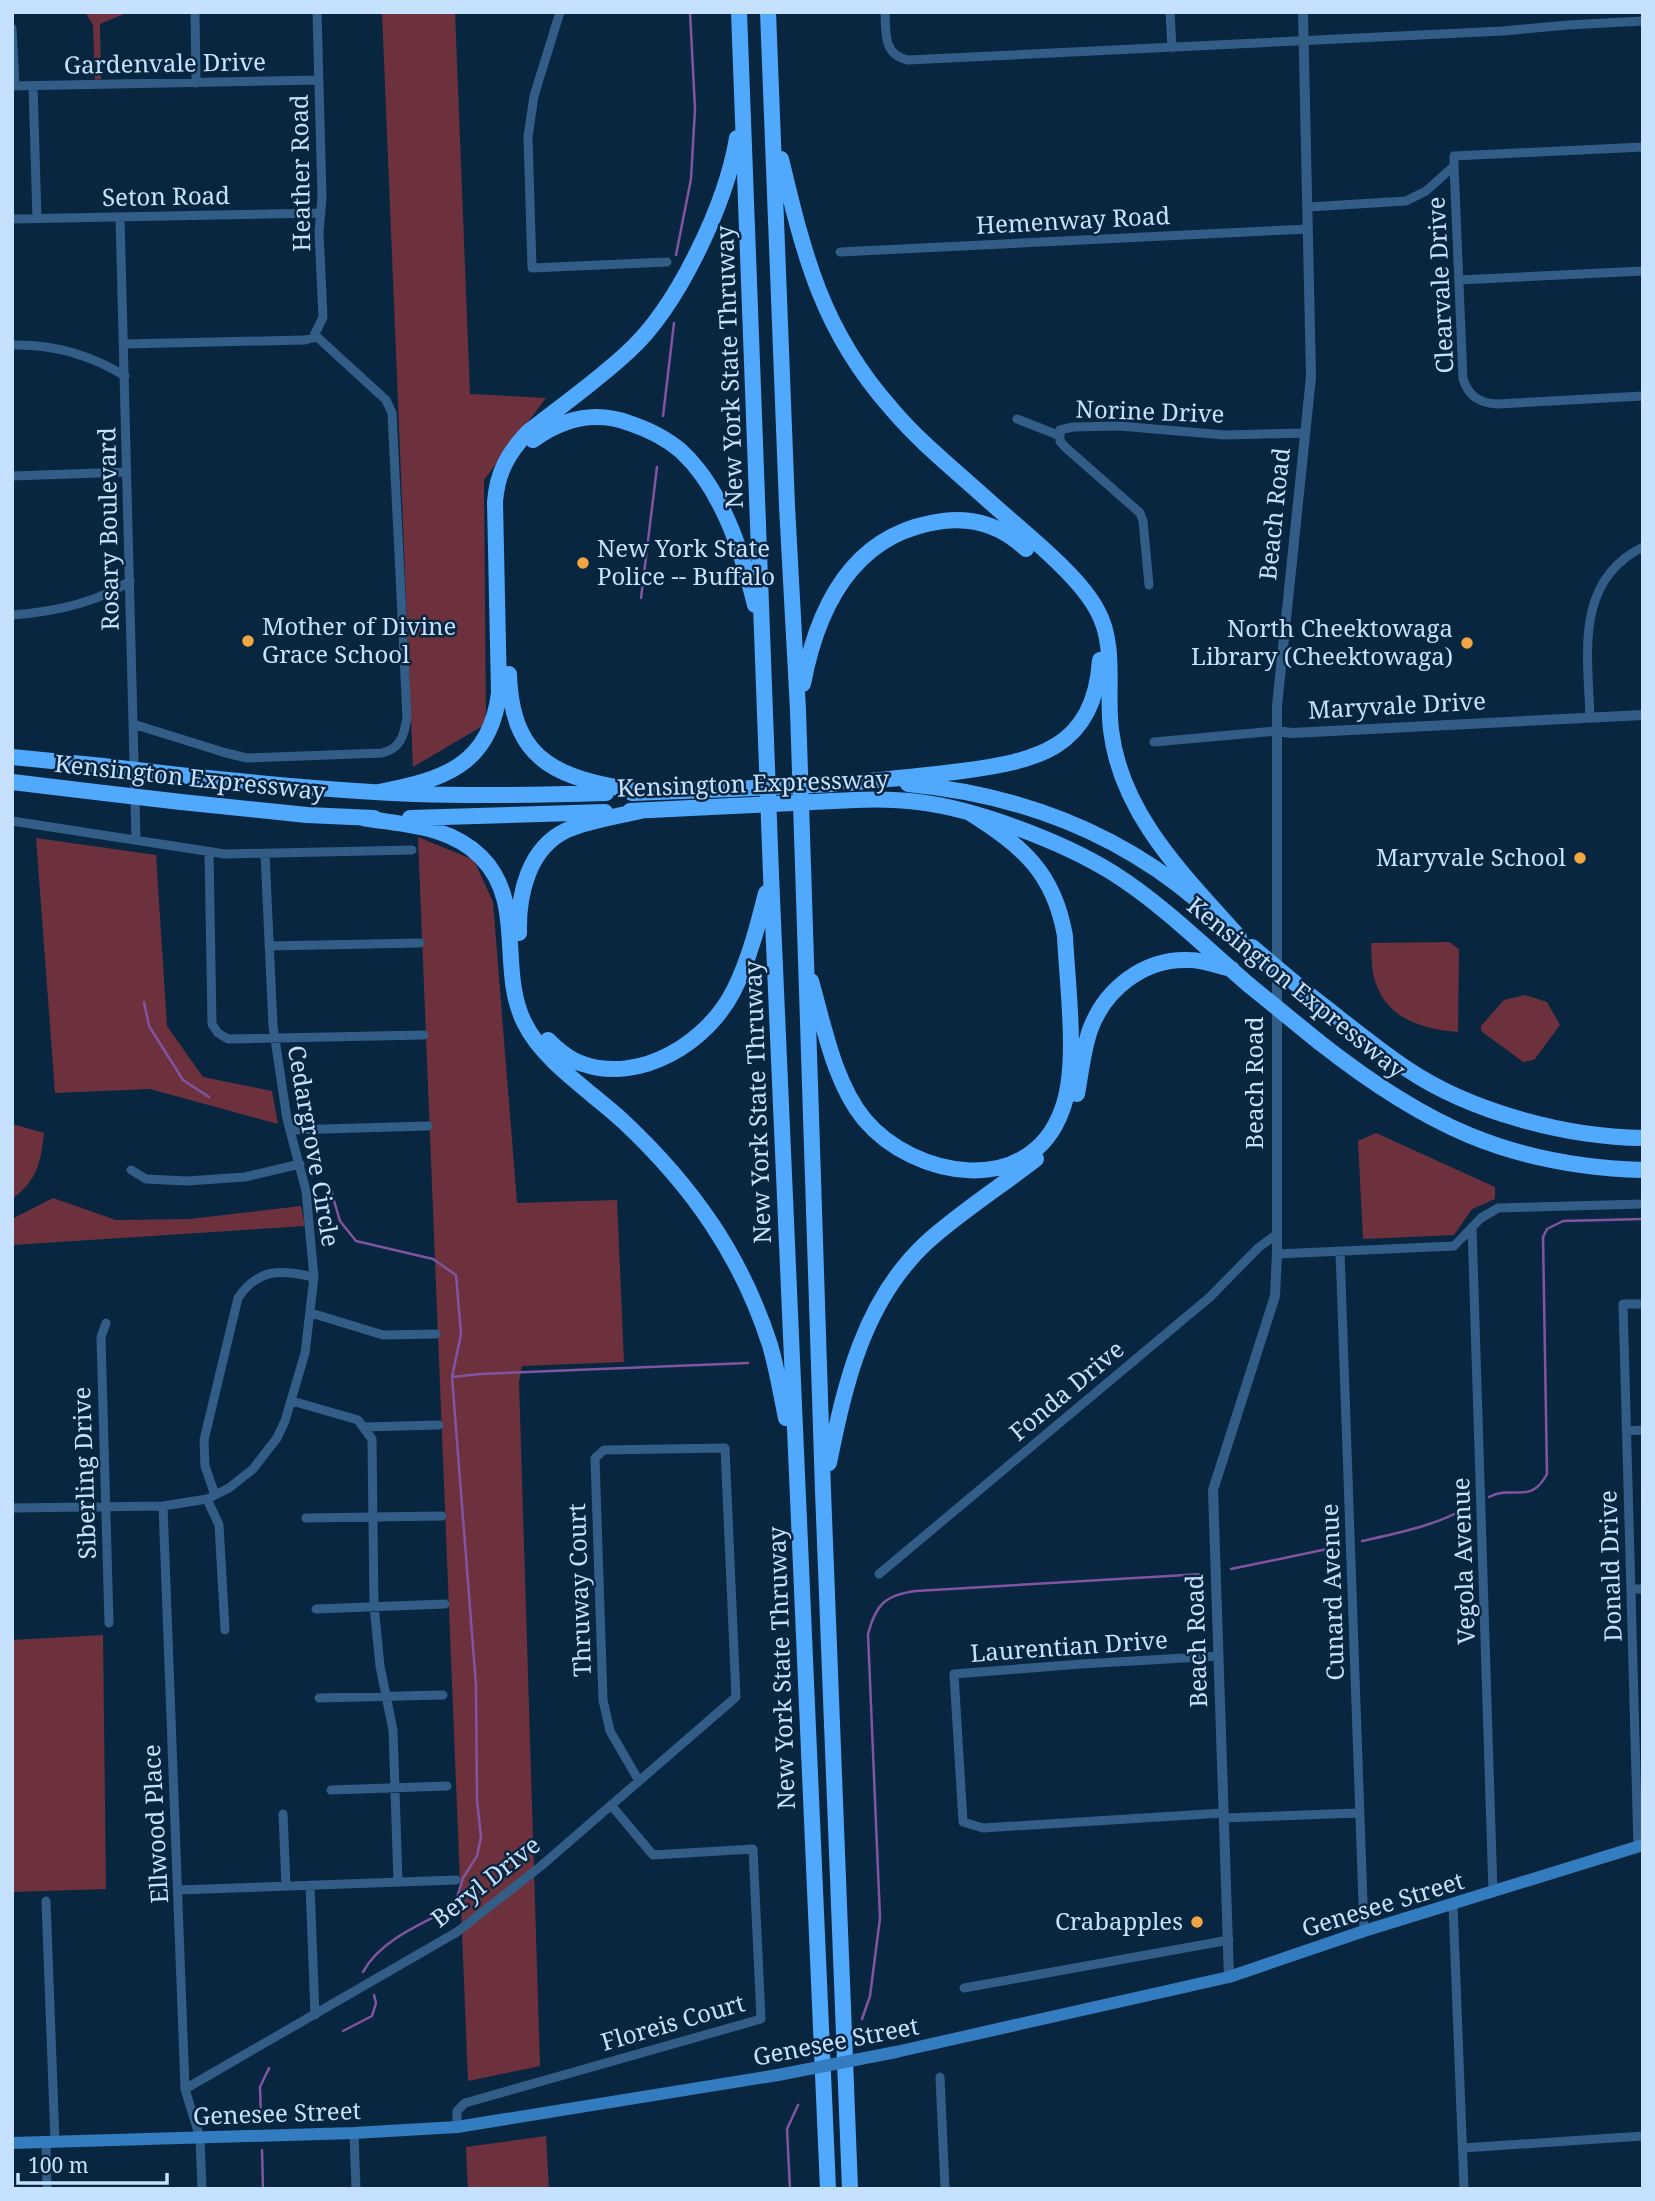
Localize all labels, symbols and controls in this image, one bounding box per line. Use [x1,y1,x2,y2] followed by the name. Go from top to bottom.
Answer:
[64,44,266,81] street label: Gardenvale Drive
[282,94,317,252] street label: Heather Road
[102,178,230,213] street label: Seton Road
[1418,196,1461,374] street label: Clearvale Drive
[975,198,1171,241] street label: Hemenway Road
[707,225,750,509] street label: New York State Thruway
[1075,391,1225,430] street label: Norine Drive
[89,427,126,631] street label: Rosary Boulevard
[1250,446,1297,582] street label: Beach Road
[597,531,775,592] place label: New York State Police -- Buffalo
[575,555,591,571] marker: New York State Police -- Buffalo
[262,609,456,670] place label: Mother of Divine Grace School
[1191,611,1453,672] place label: North Cheektowaga Library (Cheektowaga)
[240,633,256,649] marker: Mother of Divine Grace School
[1459,635,1475,651] marker: North Cheektowaga Library (Cheektowaga)
[1307,683,1487,726] street label: Maryvale Drive
[53,746,328,807] street label: Kensington Expressway
[616,761,890,804] street label: Kensington Expressway
[1376,840,1567,873] place label: Maryvale School
[1572,850,1588,866] marker: Maryvale School
[1181,888,1413,1086] street label: Kensington Expressway
[735,960,778,1244] street label: New York State Thruway
[1237,1016,1270,1150] street label: Beach Road
[281,1042,348,1249] street label: Cedargrove Circle
[1002,1332,1130,1448] street label: Fonda Drive
[64,1386,103,1560] street label: Siberling Drive
[1443,1477,1482,1645] street label: Vegola Avenue
[1590,1490,1629,1643] street label: Donald Drive
[559,1503,598,1677] street label: Thruway Court
[1312,1503,1351,1681] street label: Cunard Avenue
[759,1526,802,1810] street label: New York State Thruway
[1177,1574,1214,1708] street label: Beach Road
[969,1622,1169,1669] street label: Laurentian Drive
[134,1744,175,1904] street label: Ellwood Place
[424,1828,547,1934] street label: Beryl Drive
[1297,1863,1468,1944] street label: Genesee Street
[1055,1904,1183,1937] place label: Crabapples
[1189,1914,1205,1930] marker: Crabapples
[597,1985,748,2058] street label: Floreis Court
[750,2008,921,2073] street label: Genesee Street
[192,2093,361,2132] street label: Genesee Street
[18,2142,166,2186] scale bar
[28,2151,89,2179] text: 100 m

